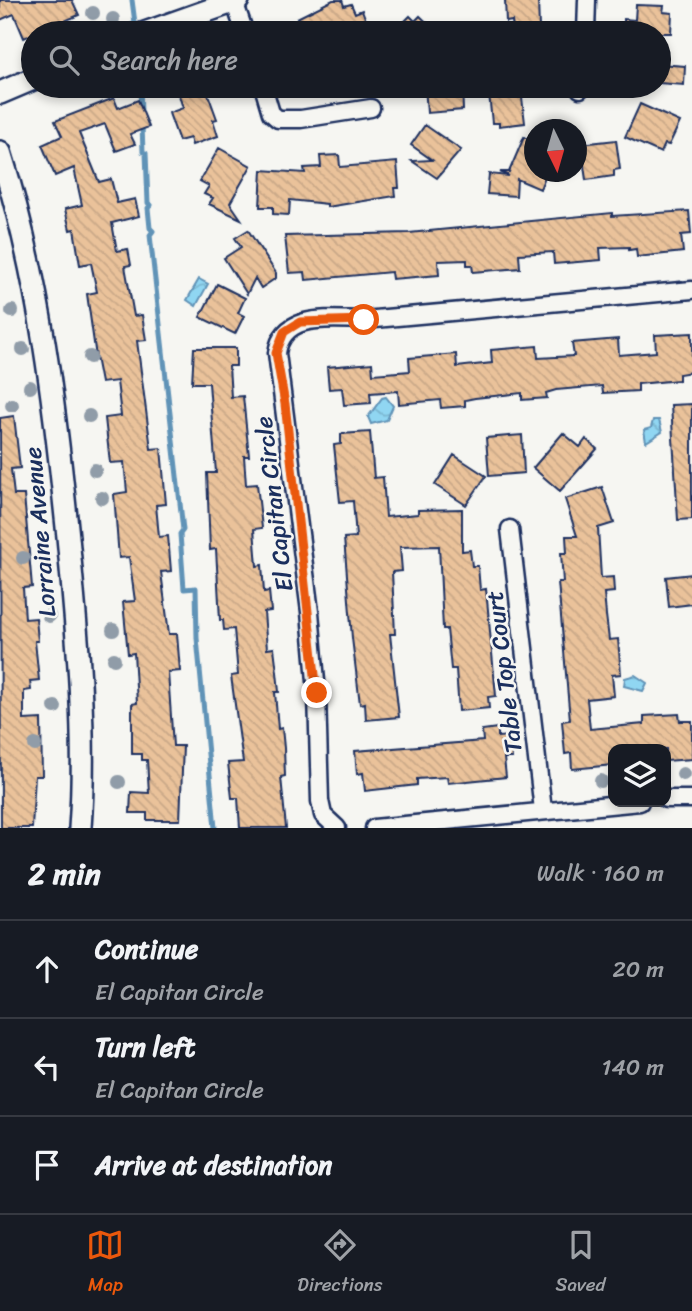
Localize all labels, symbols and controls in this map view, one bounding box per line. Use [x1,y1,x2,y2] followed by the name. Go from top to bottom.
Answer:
[21,21,671,98] search box
[101,37,238,83] text: Search here
[45,41,83,79] icon: search
[524,119,587,182] north arrow
[348,304,379,335] route start
[242,414,306,594] street label: El Capitan Circle
[12,445,68,619] street label: Lorraine Avenue
[473,589,535,755] street label: Table Top Court
[301,677,332,708] route end
[608,744,671,807] map controls
[608,744,671,807] button: layers
[28,847,101,901] text: 2 min
[537,853,664,894] text: Walk · 160 m
[95,926,198,972] text: Continue
[613,949,664,990] text: 20 m
[28,950,66,988] icon: ahead
[95,972,264,1013] text: El Capitan Circle
[95,1024,195,1070] text: Turn left
[602,1047,664,1088] text: 140 m
[28,1048,66,1086] icon: left
[95,1070,264,1111] text: El Capitan Circle
[95,1142,332,1188] text: Arrive at destination
[28,1146,66,1184] icon: arrive
[86,1226,124,1301] tab: Map
[297,1226,383,1301] tab: Directions
[555,1226,606,1301] tab: Saved

